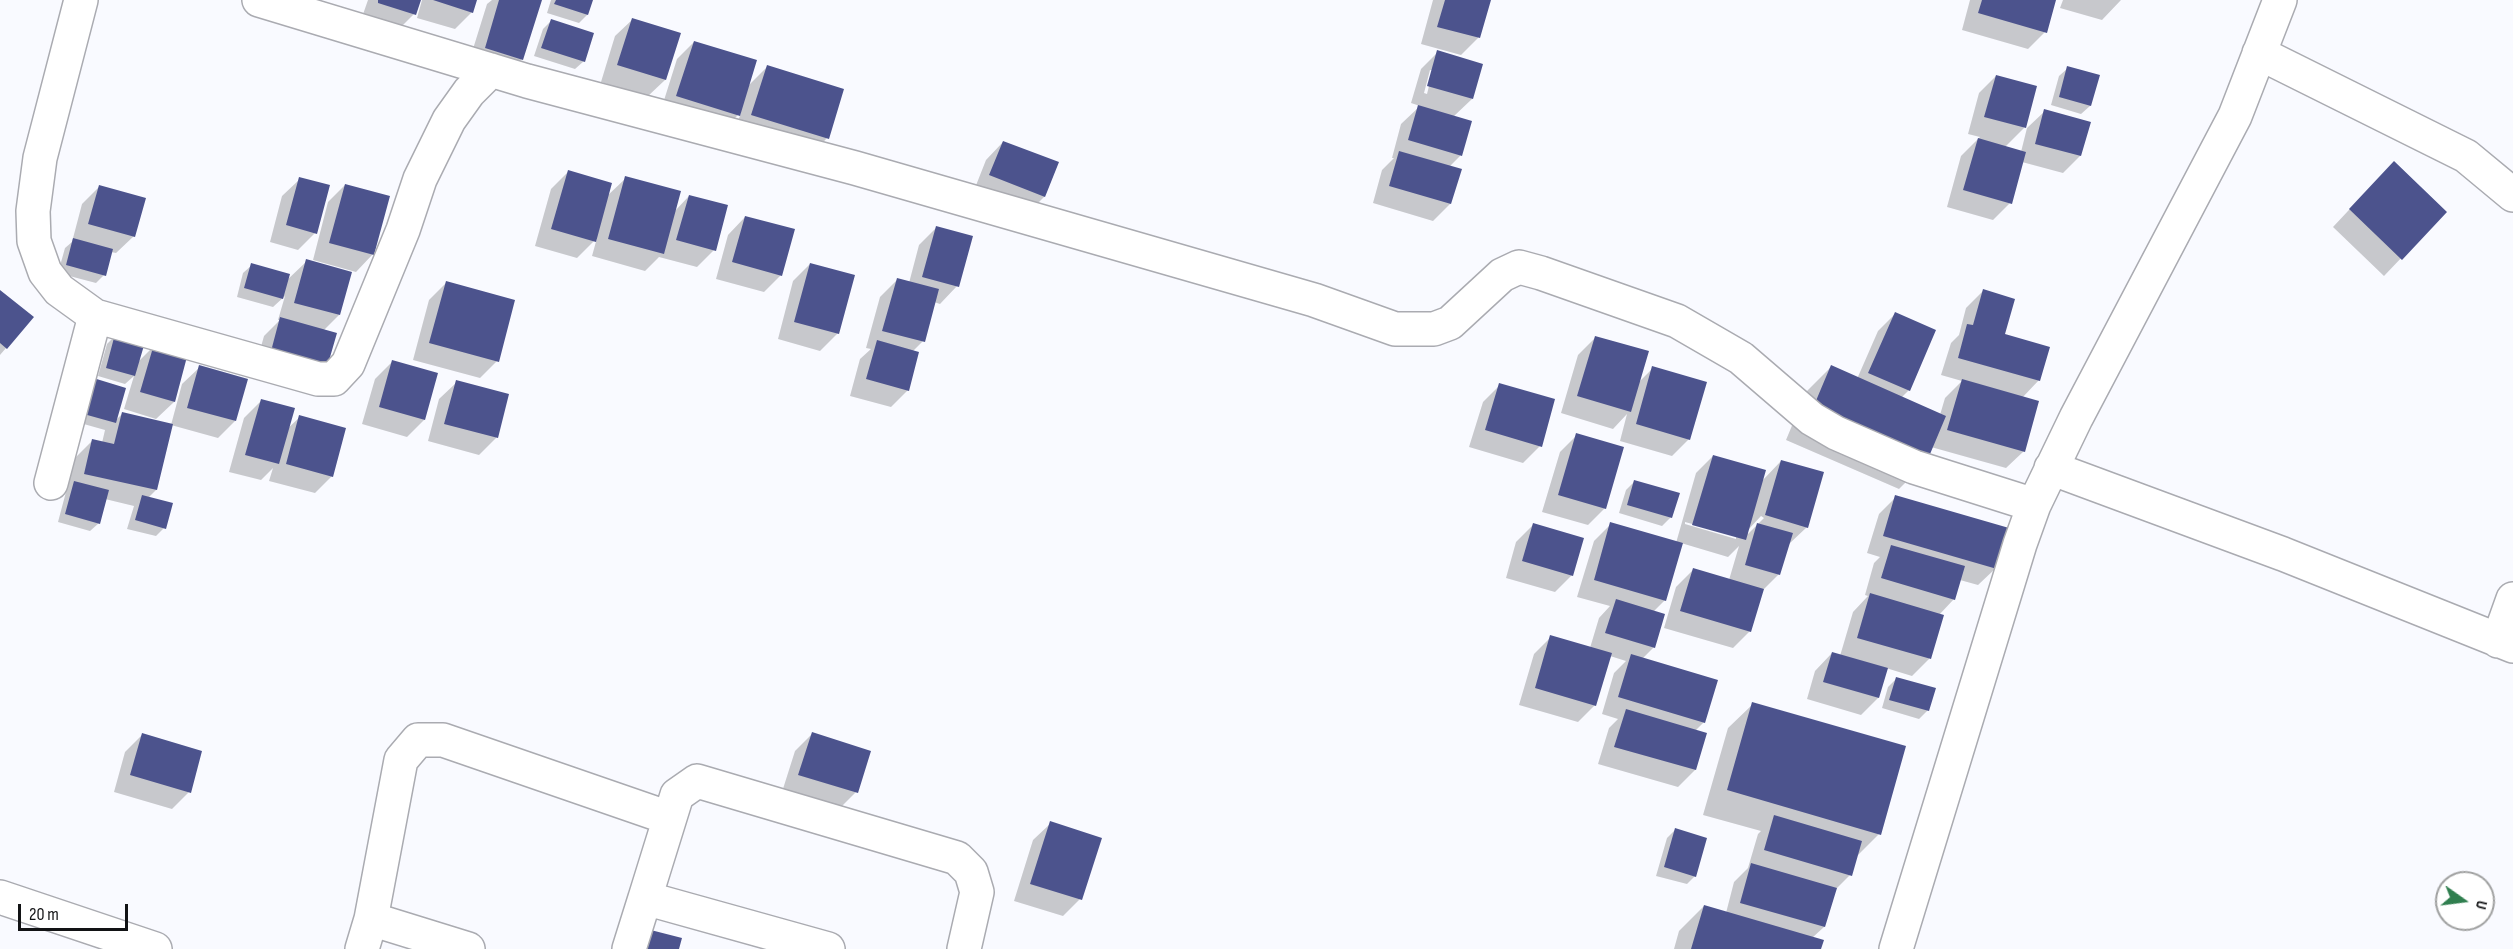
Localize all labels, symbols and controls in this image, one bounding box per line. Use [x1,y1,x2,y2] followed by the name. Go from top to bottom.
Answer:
[2435,871,2495,931] north arrow
[21,892,130,930] scale bar
[2471,899,2491,911] text: U
[29,904,59,925] text: 20 m

